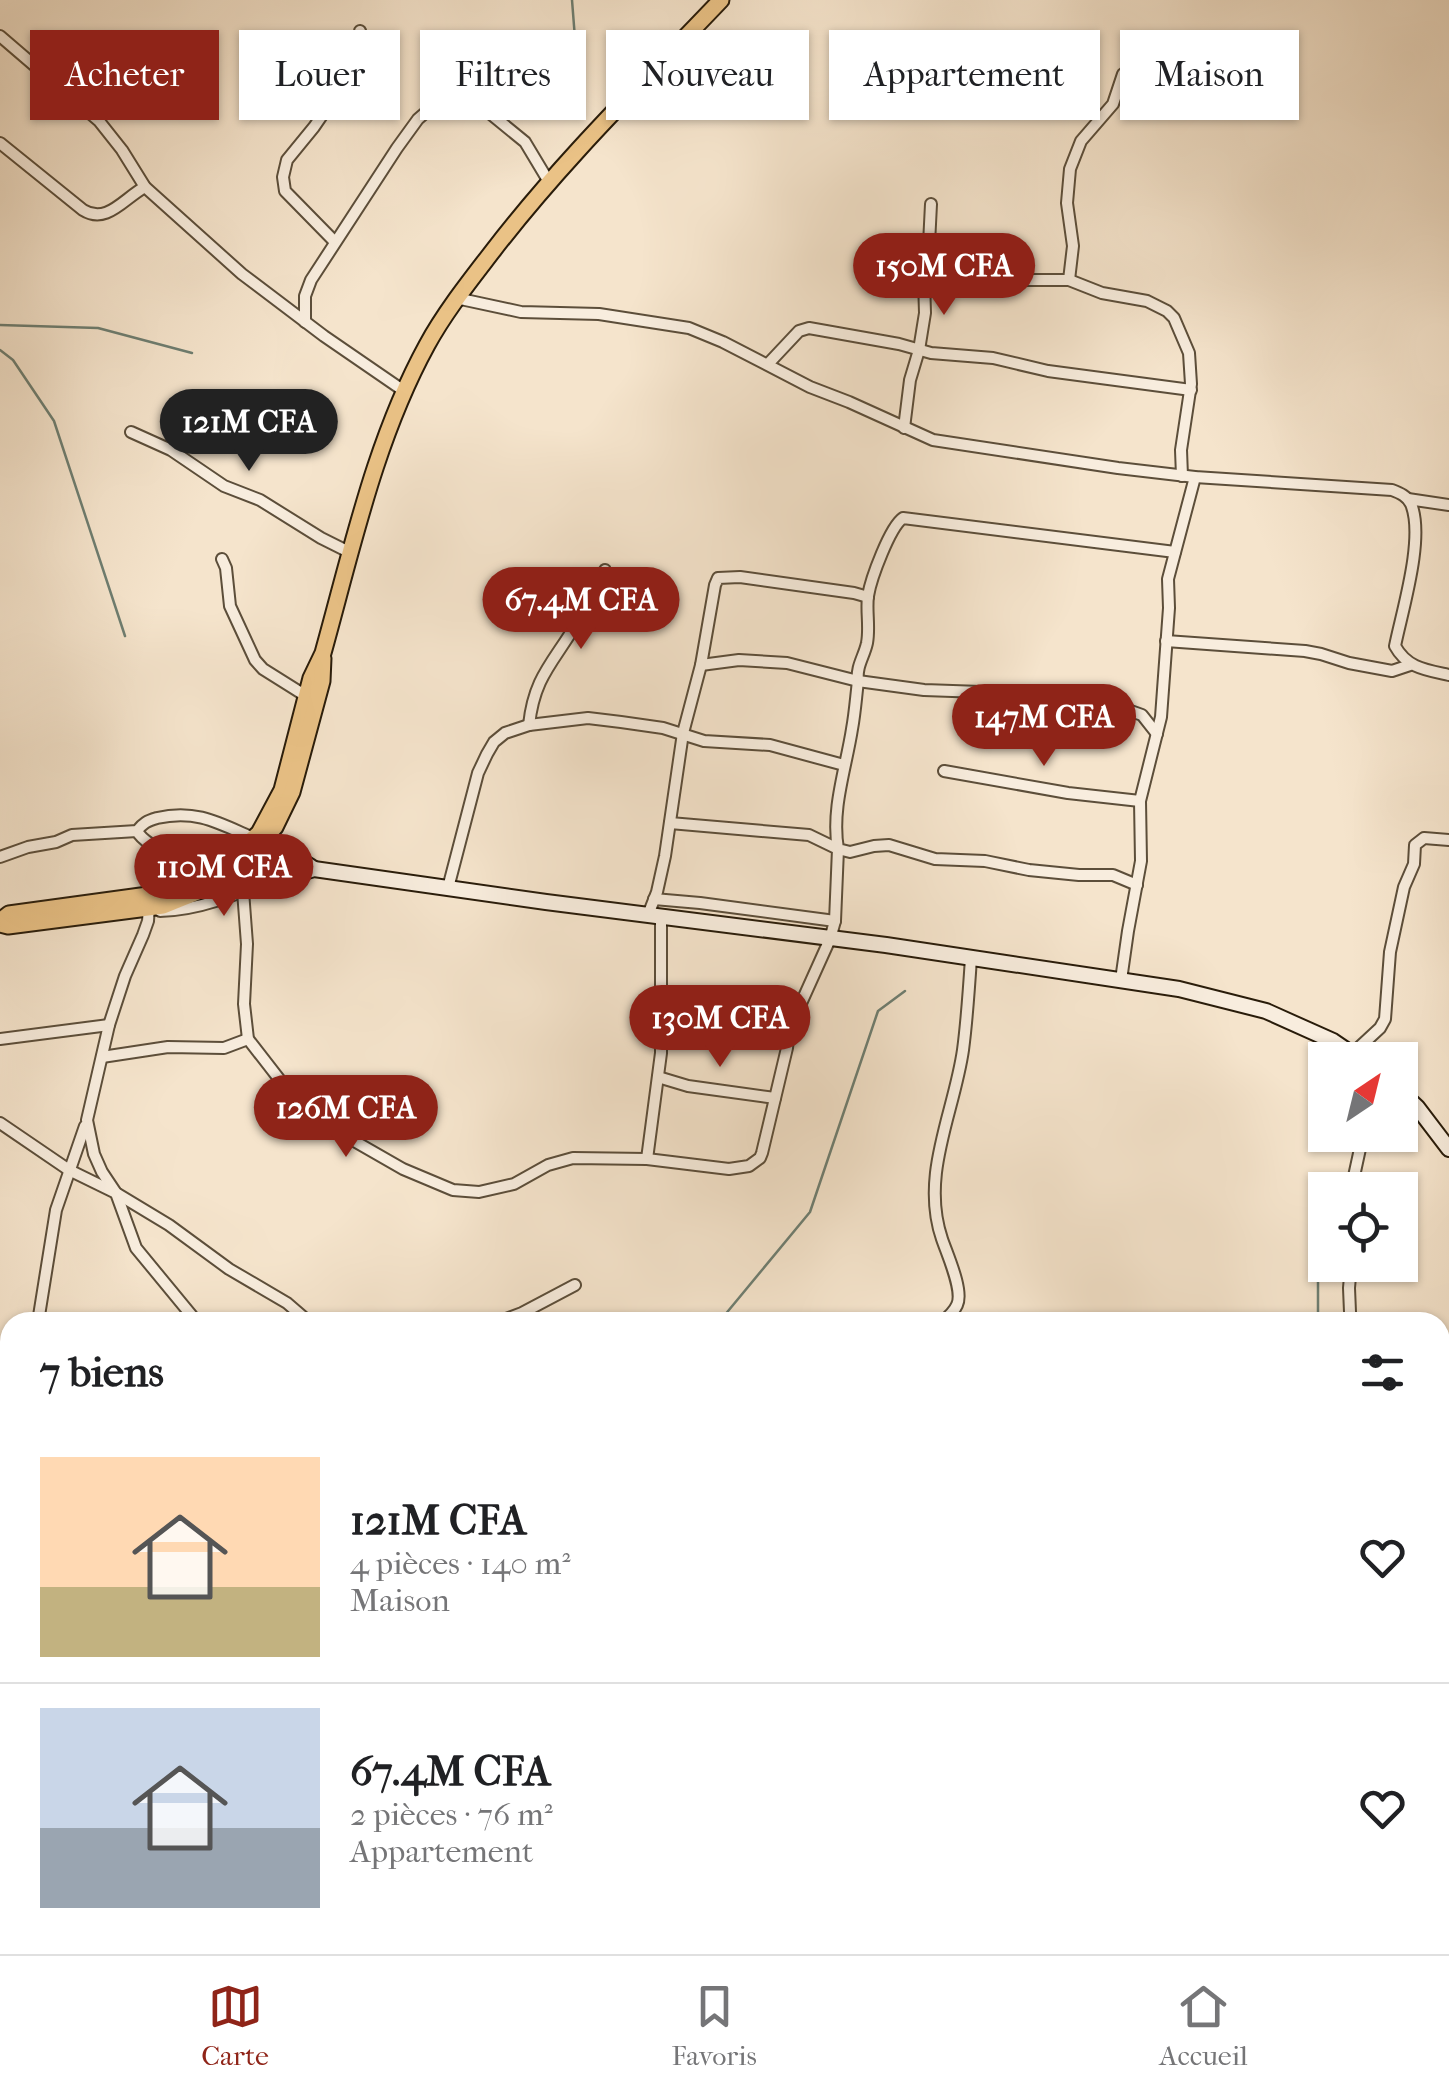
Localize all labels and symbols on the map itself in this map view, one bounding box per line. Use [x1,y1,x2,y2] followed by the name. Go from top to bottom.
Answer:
[841,233,1047,318] pin: 150M CFA
[146,389,352,474] pin: 121M CFA
[467,567,695,652] pin: 67.4M CFA
[941,684,1147,769] pin: 147M CFA
[121,834,327,919] pin: 110M CFA
[617,985,823,1070] pin: 130M CFA
[1308,1042,1418,1152] north arrow
[243,1075,449,1160] pin: 126M CFA

